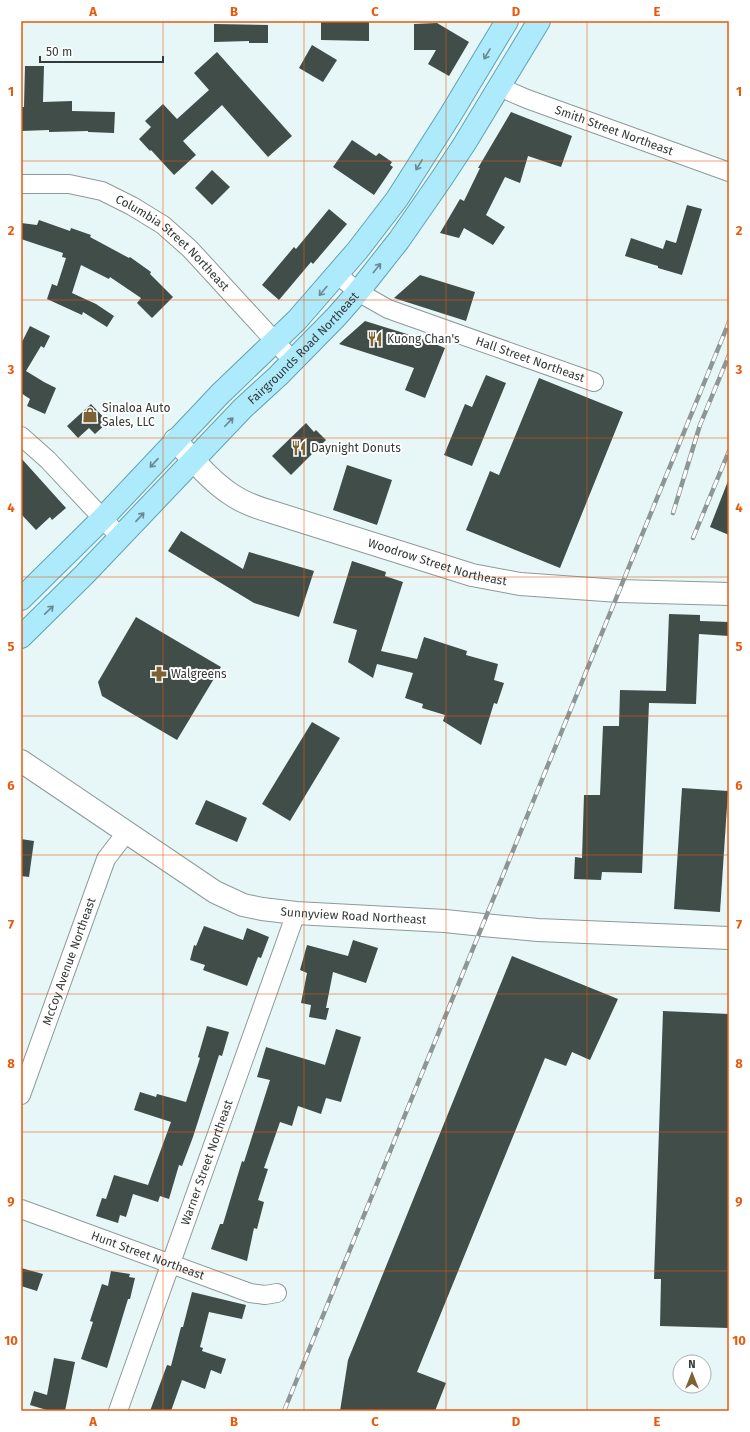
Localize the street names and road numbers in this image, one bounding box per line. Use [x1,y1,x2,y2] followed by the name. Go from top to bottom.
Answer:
[553,103,676,158] street label: Smith Street Northeast
[113,192,232,294] street label: Columbia Street Northeast
[245,289,362,407] street label: Fairgrounds Road Northeast
[474,334,587,385] street label: Hall Street Northeast
[366,536,509,588] street label: Woodrow Street Northeast
[40,895,99,1027] street label: McCoy Avenue Northeast
[280,904,427,927] street label: Sunnyview Road Northeast
[178,1097,236,1227] street label: Warner Street Northeast
[89,1228,207,1283] street label: Hunt Street Northeast

